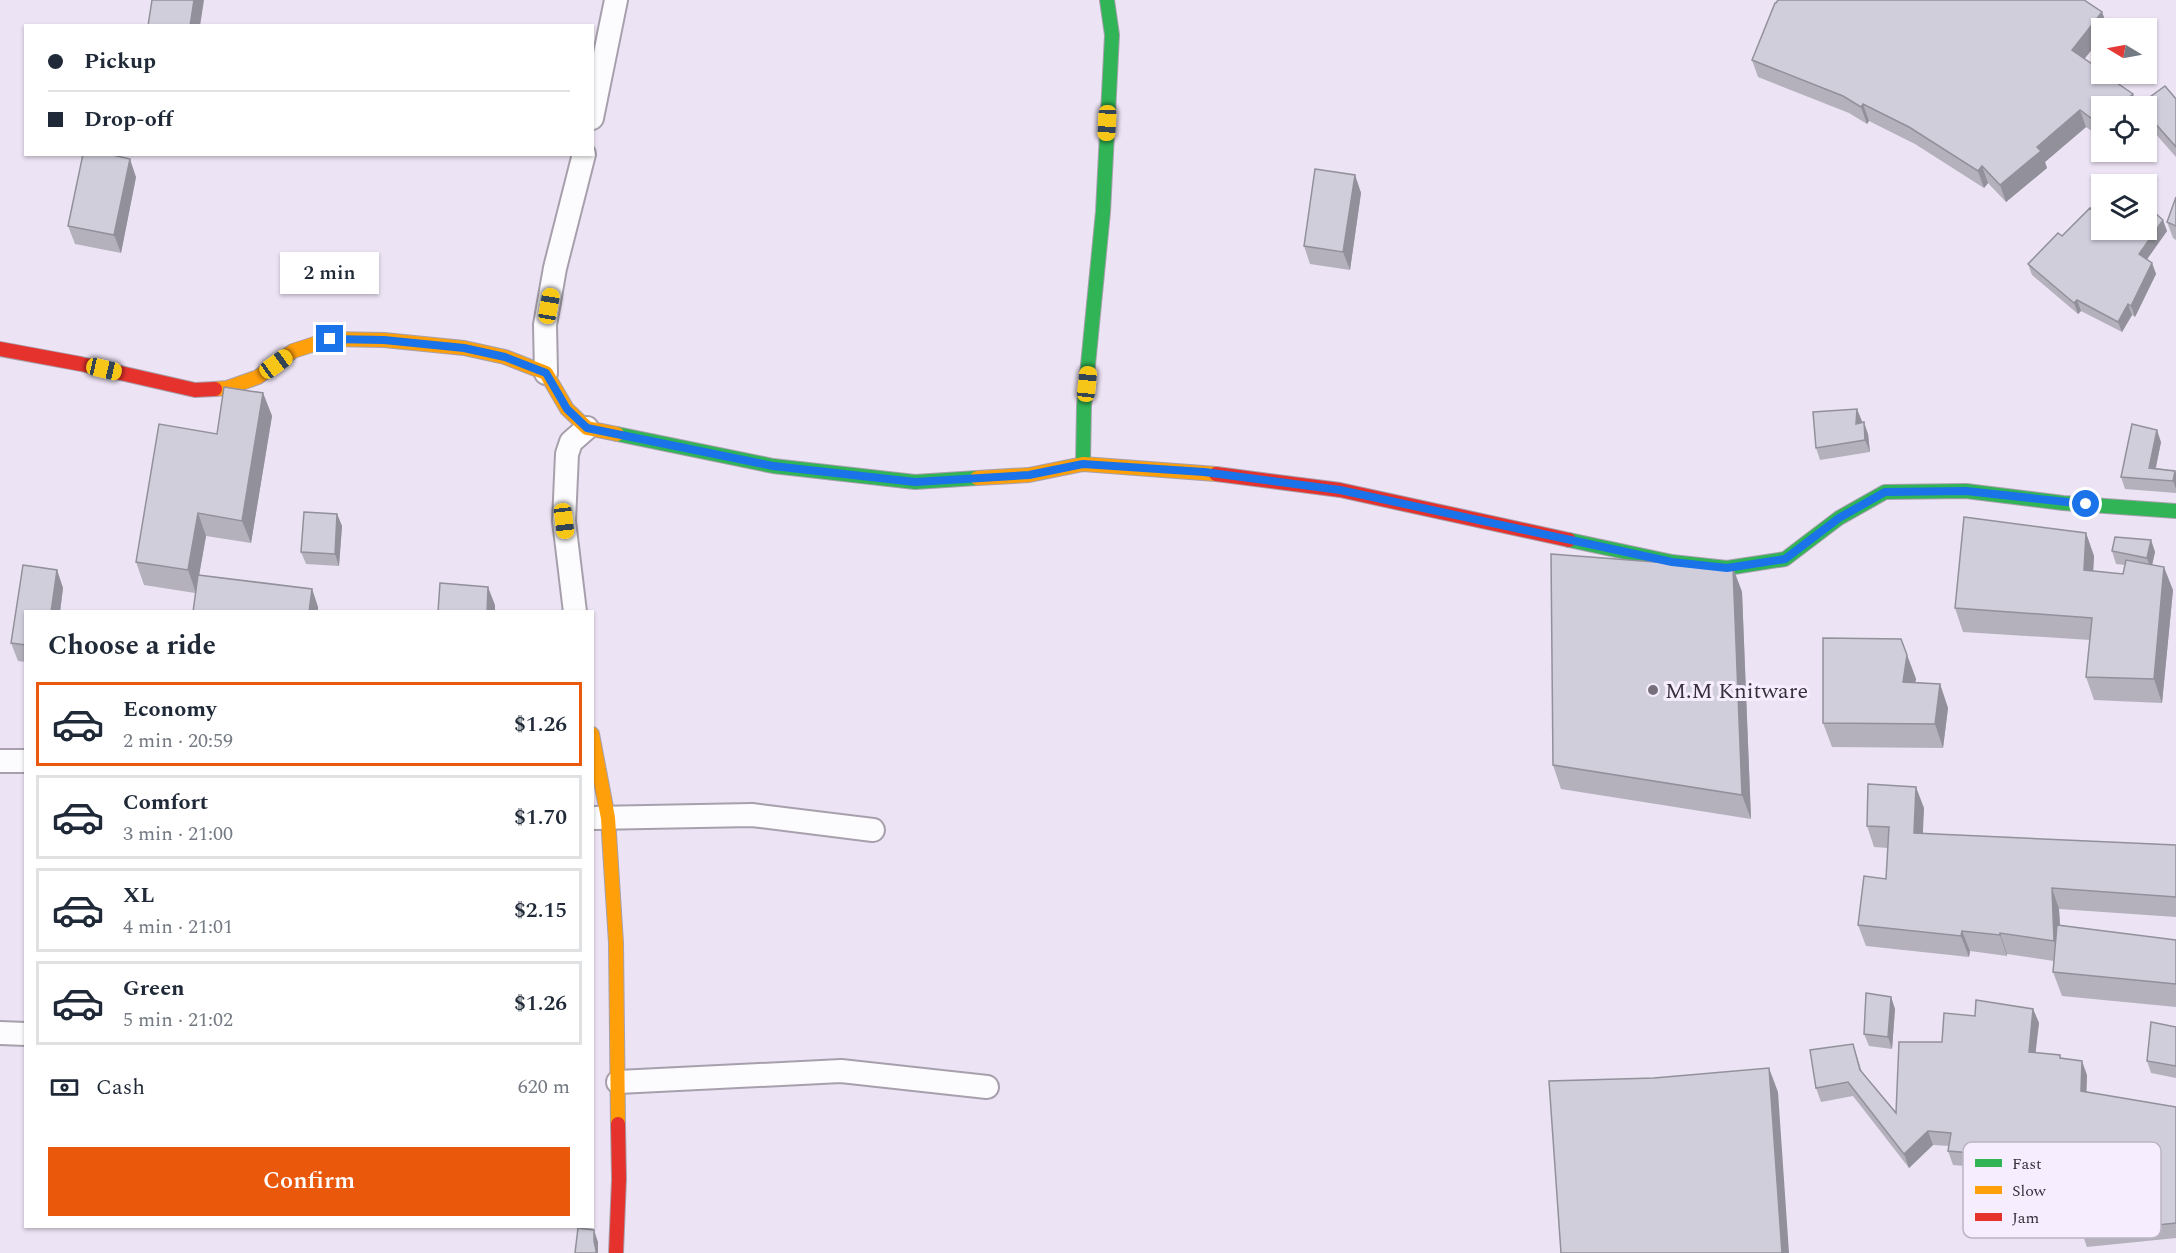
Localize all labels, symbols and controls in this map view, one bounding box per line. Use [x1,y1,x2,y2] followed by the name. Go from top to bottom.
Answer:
[2091,18,2157,84] north arrow
[2091,18,2157,240] map controls
[84,45,156,78] text: Pickup
[2091,96,2157,162] button: locate
[84,103,173,136] text: Drop-off
[1097,105,1117,141] car
[2091,174,2157,240] button: layers
[280,252,380,294] callout: 2 min
[304,258,355,288] text: 2 min
[537,287,561,325] car
[316,325,343,352] route end
[256,346,296,382] car
[84,356,124,382] car
[1076,365,1098,403] car
[2072,490,2099,517] route start
[553,502,575,540] car
[48,625,216,667] text: Choose a ride
[1665,675,1808,708] place label: M.M Knitware
[1646,683,1660,697] marker: M.M Knitware
[123,693,216,726] text: Economy
[51,697,105,751] icon: car
[514,708,567,741] text: $1.26
[123,726,233,756] text: 2 min · 20:59
[123,786,208,819] text: Comfort
[51,790,105,844] icon: car
[514,801,567,834] text: $1.70
[123,819,233,849] text: 3 min · 21:00
[123,879,154,912] text: XL
[51,883,105,937] icon: car
[514,894,567,927] text: $2.15
[123,912,233,942] text: 4 min · 21:01
[123,972,185,1005] text: Green
[51,976,105,1030] icon: car
[514,987,567,1020] text: $1.26
[123,1005,233,1035] text: 5 min · 21:02
[48,1071,81,1104] icon: cash
[96,1071,145,1104] text: Cash
[518,1072,570,1102] text: 620 m
[1963,1142,2161,1238] legend
[48,1147,570,1216] button: Confirm
[2012,1152,2042,1176] text: Fast
[2012,1179,2047,1203] text: Slow
[2012,1206,2040,1230] text: Jam

